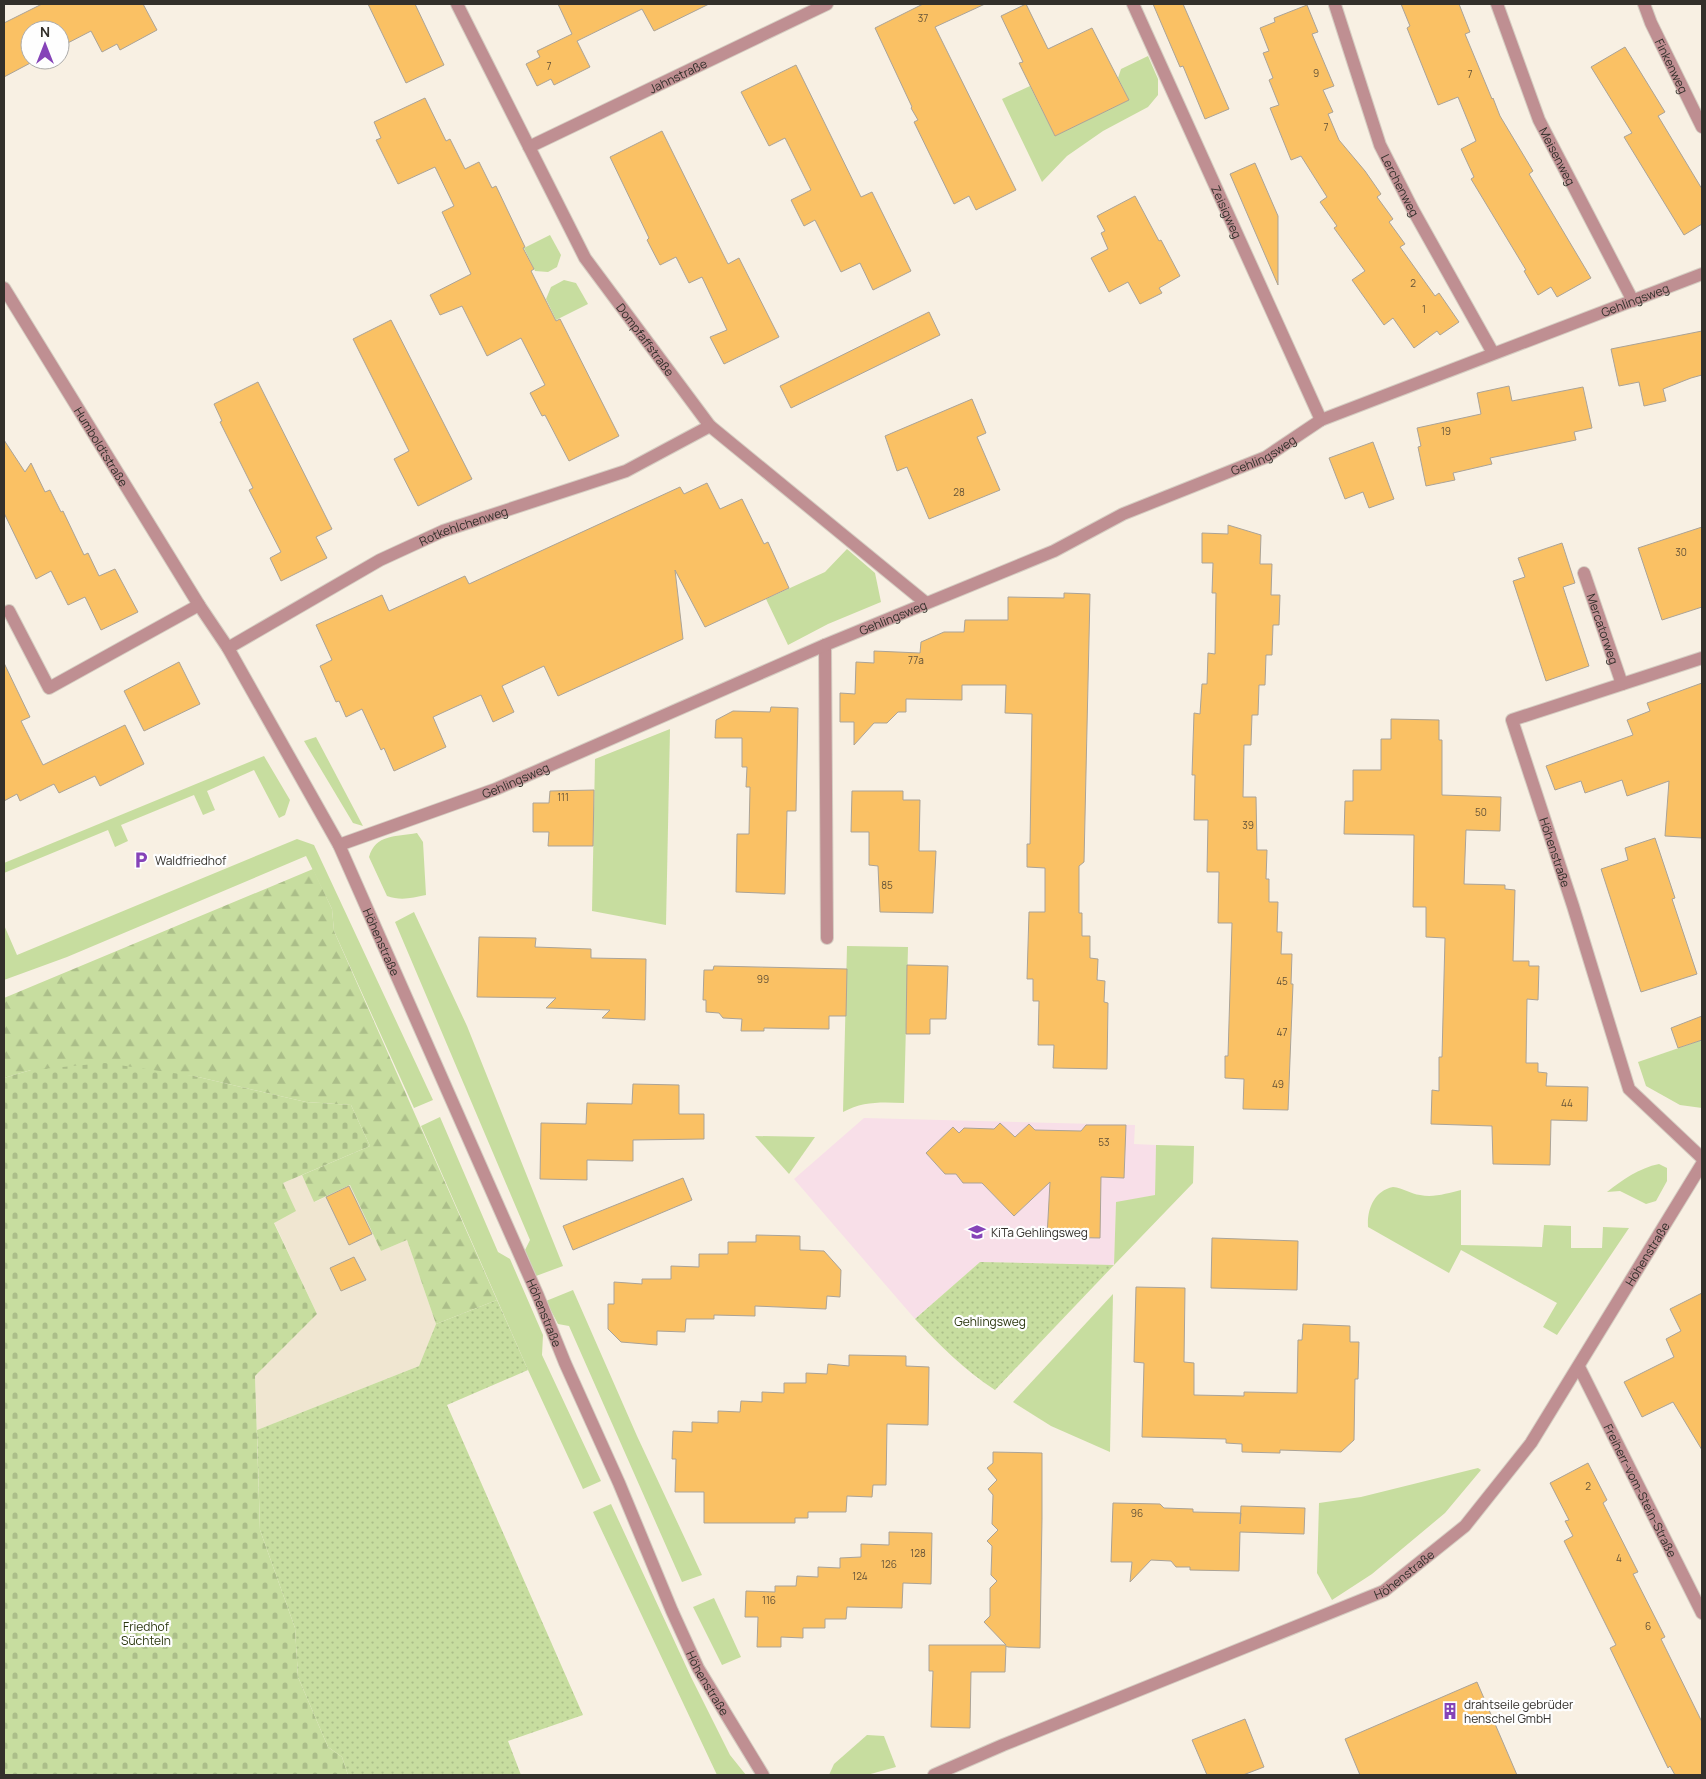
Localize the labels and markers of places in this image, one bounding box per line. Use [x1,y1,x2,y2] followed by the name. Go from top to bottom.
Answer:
[131,850,151,870] parking icon: Waldfriedhof
[155,852,227,869] place label: Waldfriedhof
[967,1222,987,1242] school or university icon: KiTa Gehlingsweg
[991,1224,1088,1241] place label: KiTa Gehlingsweg
[1464,1696,1574,1727] place label: drahtseile gebrüder henschel GmbH
[1440,1701,1460,1721] building icon: drahtseile gebrüder henschel GmbH

